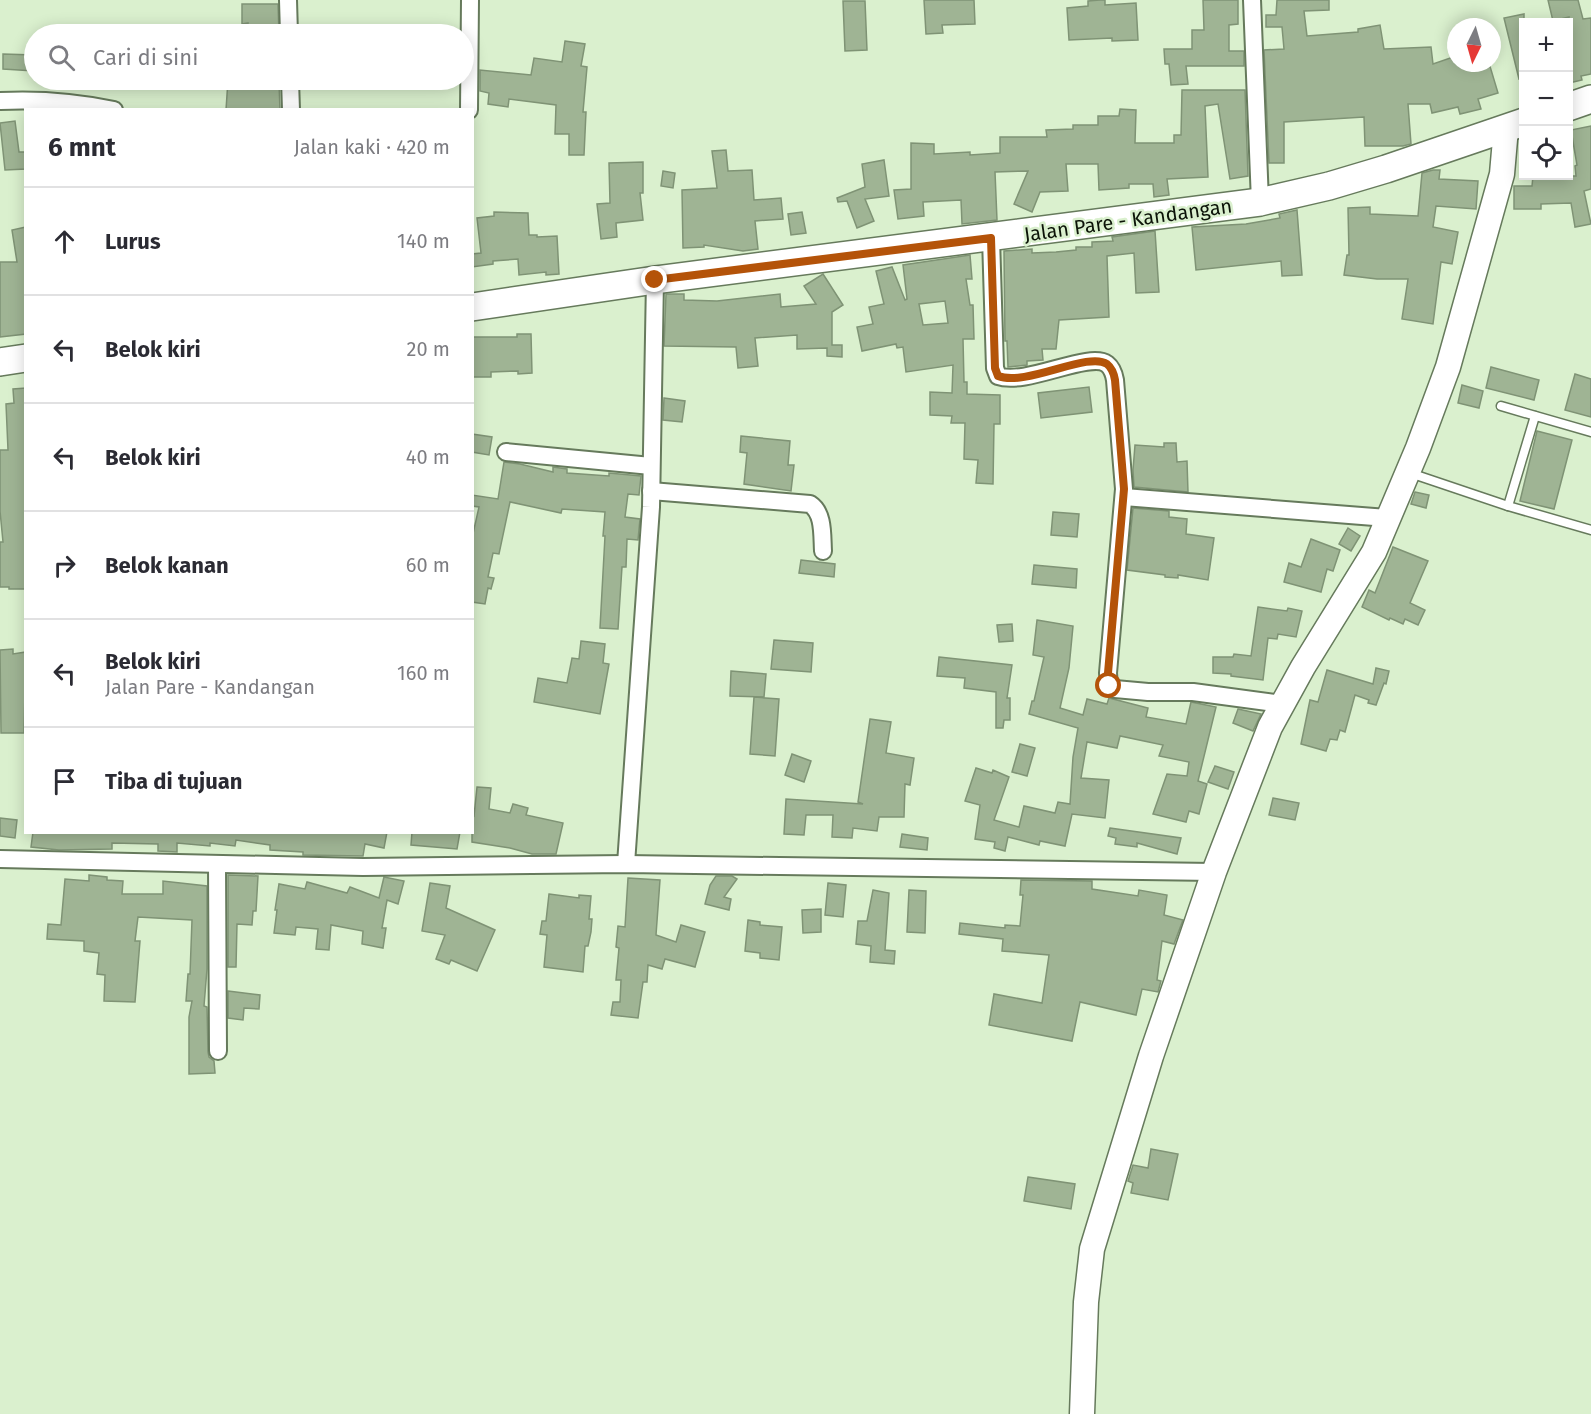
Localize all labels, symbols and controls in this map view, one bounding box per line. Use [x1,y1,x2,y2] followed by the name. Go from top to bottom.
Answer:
[1447,18,1501,72] north arrow
[1519,18,1573,180] map controls
[1519,18,1573,72] button: +
[24,24,474,90] search box
[45,41,78,74] icon: search
[93,44,198,71] text: Cari di sini
[1519,72,1573,126] button: −
[1519,126,1573,180] button: locate
[48,132,116,163] text: 6 mnt
[294,135,450,159] text: Jalan kaki · 420 m
[1022,194,1234,246] street label: Jalan Pare - Kandangan
[48,225,81,258] icon: ahead
[105,228,161,255] text: Lurus
[397,229,450,253] text: 140 m
[641,266,667,292] route end
[48,333,81,366] icon: left
[105,336,201,363] text: Belok kiri
[407,337,450,361] text: 20 m
[48,441,81,474] icon: left
[105,444,201,471] text: Belok kiri
[406,445,450,469] text: 40 m
[48,549,81,582] icon: right
[105,552,229,579] text: Belok kanan
[406,553,450,577] text: 60 m
[105,648,201,675] text: Belok kiri
[48,657,81,690] icon: left
[397,661,450,685] text: 160 m
[1095,672,1121,698] route start
[105,675,315,699] text: Jalan Pare - Kandangan
[48,765,81,798] icon: arrive
[105,768,242,795] text: Tiba di tujuan

